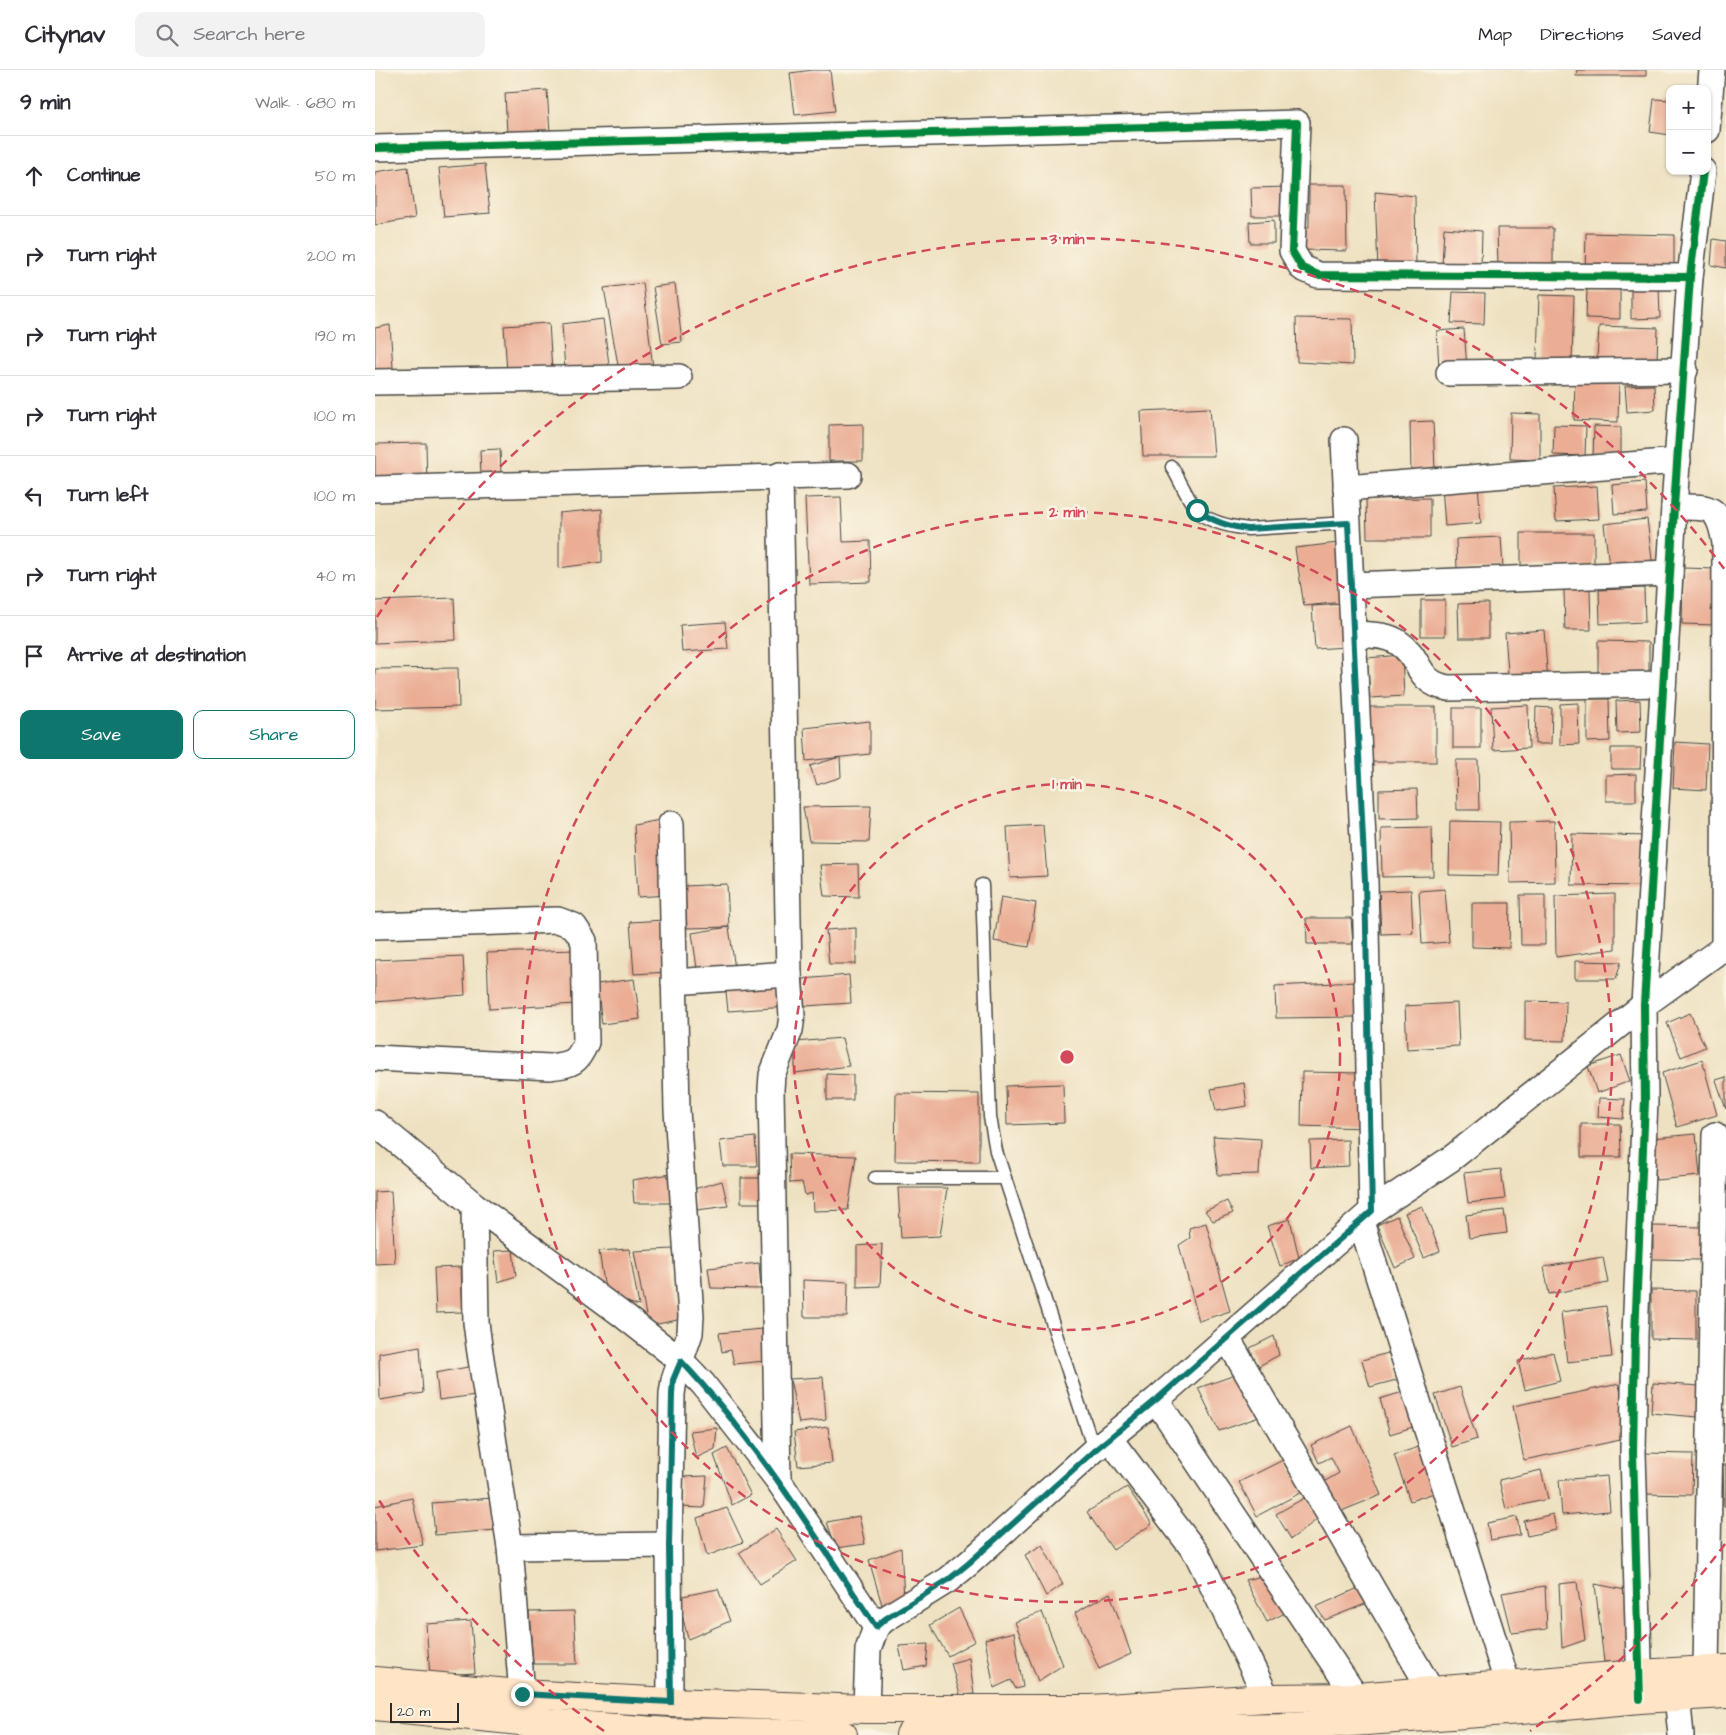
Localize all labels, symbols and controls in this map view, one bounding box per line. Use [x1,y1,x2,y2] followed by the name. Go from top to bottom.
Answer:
[135,12,485,57] search box
[25,18,105,52] text: Citynav
[153,21,181,49] icon: search
[193,21,305,48] text: Search here
[1478,22,1512,47] text: Map
[1540,22,1624,47] text: Directions
[1652,22,1701,47] text: Saved
[1666,85,1711,175] map controls
[1666,85,1711,130] button: +
[20,88,70,117] text: 9 min
[255,92,355,114] text: Walk · 680 m
[1666,130,1711,175] button: −
[20,162,48,190] icon: ahead
[67,162,141,189] text: Continue
[315,165,355,187] text: 50 m
[1048,229,1085,250] text: 3 min
[20,242,48,270] icon: right
[67,242,156,269] text: Turn right
[307,245,355,267] text: 200 m
[20,322,48,350] icon: right
[67,322,156,349] text: Turn right
[315,325,355,347] text: 190 m
[20,402,48,430] icon: right
[67,402,156,429] text: Turn right
[314,405,355,427] text: 100 m
[20,482,48,510] icon: left
[67,482,148,509] text: Turn left
[314,485,355,507] text: 100 m
[1186,499,1209,522] route start
[1048,502,1086,523] text: 2 min
[20,562,48,590] icon: right
[67,562,156,589] text: Turn right
[315,565,355,587] text: 40 m
[20,642,48,670] icon: arrive
[67,642,246,669] text: Arrive at destination
[20,710,183,759] button: Save
[193,710,355,759] button: Share
[1052,774,1082,795] text: 1 min
[1058,1048,1076,1066] centre of rings
[511,1683,534,1706] route end
[390,1700,459,1723] scale bar
[397,1702,430,1722] text: 20 m

